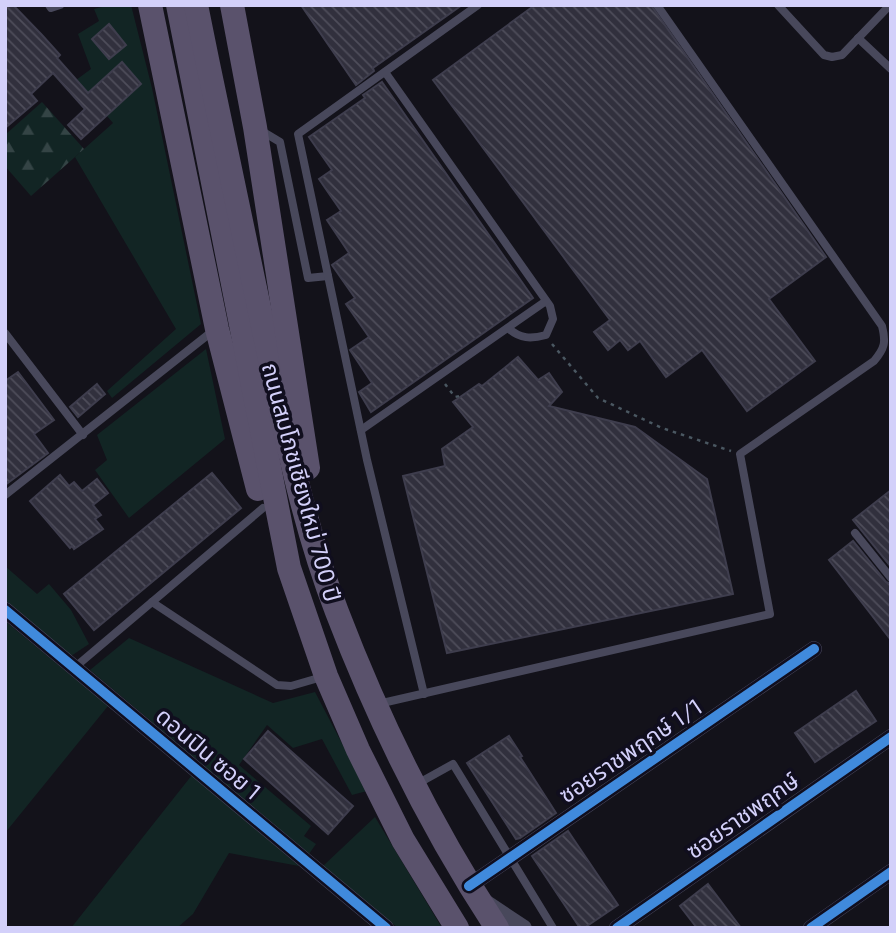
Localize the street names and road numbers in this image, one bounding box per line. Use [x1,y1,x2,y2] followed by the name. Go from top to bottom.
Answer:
[257,360,347,604] street label: ถนนสมโภชเชียงใหม่ 700 ปี
[553,692,707,808] street label: ซอยราชพฤกษ์ 1/1
[151,701,267,805] street label: ดอนปิน ซอย 1
[680,766,804,864] street label: ซอยราชพฤกษ์

